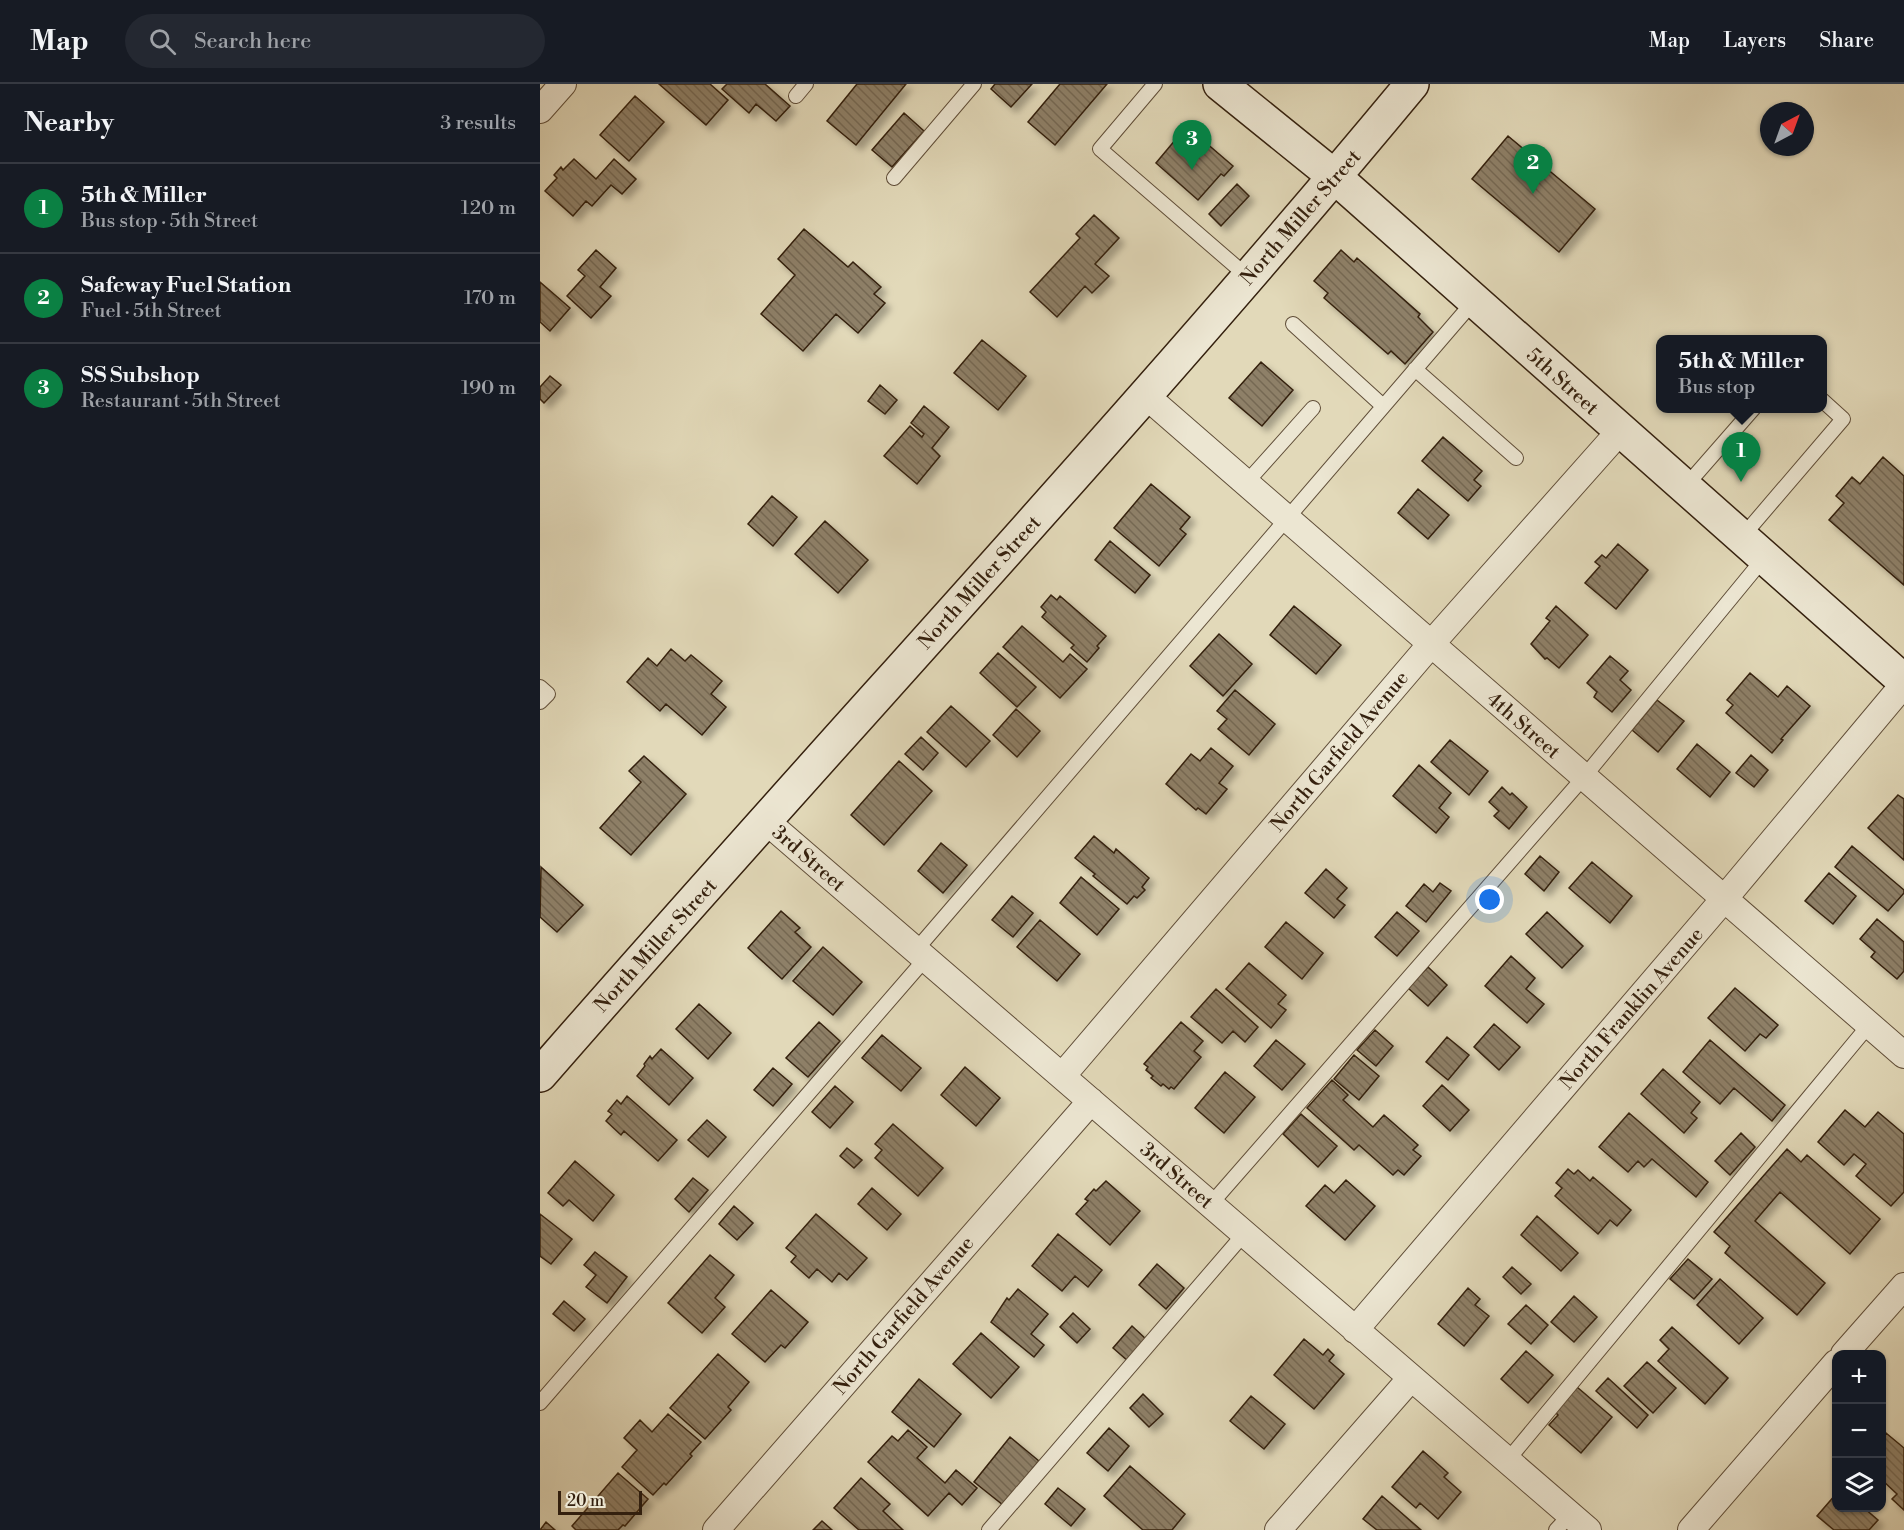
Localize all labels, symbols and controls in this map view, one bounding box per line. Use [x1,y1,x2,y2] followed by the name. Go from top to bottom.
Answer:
[125,14,545,68] search box
[30,24,89,59] text: Map
[146,25,179,58] icon: search
[194,28,311,55] text: Search here
[1649,28,1690,54] text: Map
[1723,28,1786,54] text: Layers
[1819,28,1874,54] text: Share
[1760,102,1814,156] north arrow
[24,107,114,139] text: Nearby
[440,111,516,136] text: 3 results
[1172,120,1212,170] pin: 3
[1514,144,1552,194] pin: 2
[1235,145,1367,291] street label: North Miller Street
[81,182,207,209] text: 5th & Miller
[39,196,48,221] text: 1
[461,196,516,221] text: 120 m
[81,209,258,234] text: Bus stop · 5th Street
[81,272,291,299] text: Safeway Fuel Station
[37,286,50,311] text: 2
[464,286,516,311] text: 170 m
[81,299,222,324] text: Fuel · 5th Street
[1656,335,1827,413] popup
[1521,343,1603,421] street label: 5th Street
[1679,348,1804,375] text: 5th & Miller
[81,362,200,389] text: SS Subshop
[1679,375,1755,400] text: Bus stop
[37,376,50,401] text: 3
[461,376,516,401] text: 190 m
[81,389,281,414] text: Restaurant · 5th Street
[1722,432,1760,482] pin: 1
[913,511,1047,655] street label: North Miller Street
[1266,667,1415,837] street label: North Garfield Avenue
[1481,687,1565,765] street label: 4th Street
[766,820,850,898] street label: 3rd Street
[589,874,723,1018] street label: North Miller Street
[1475,885,1504,914] your location
[1555,923,1709,1095] street label: North Franklin Avenue
[1134,1137,1218,1215] street label: 3rd Street
[828,1232,980,1400] street label: North Garfield Avenue
[1832,1350,1886,1512] map controls
[1832,1350,1886,1404] button: +
[1832,1404,1886,1458] button: −
[1832,1458,1886,1512] button: layers
[558,1488,642,1516] scale bar
[567,1491,604,1511] text: 20 m

